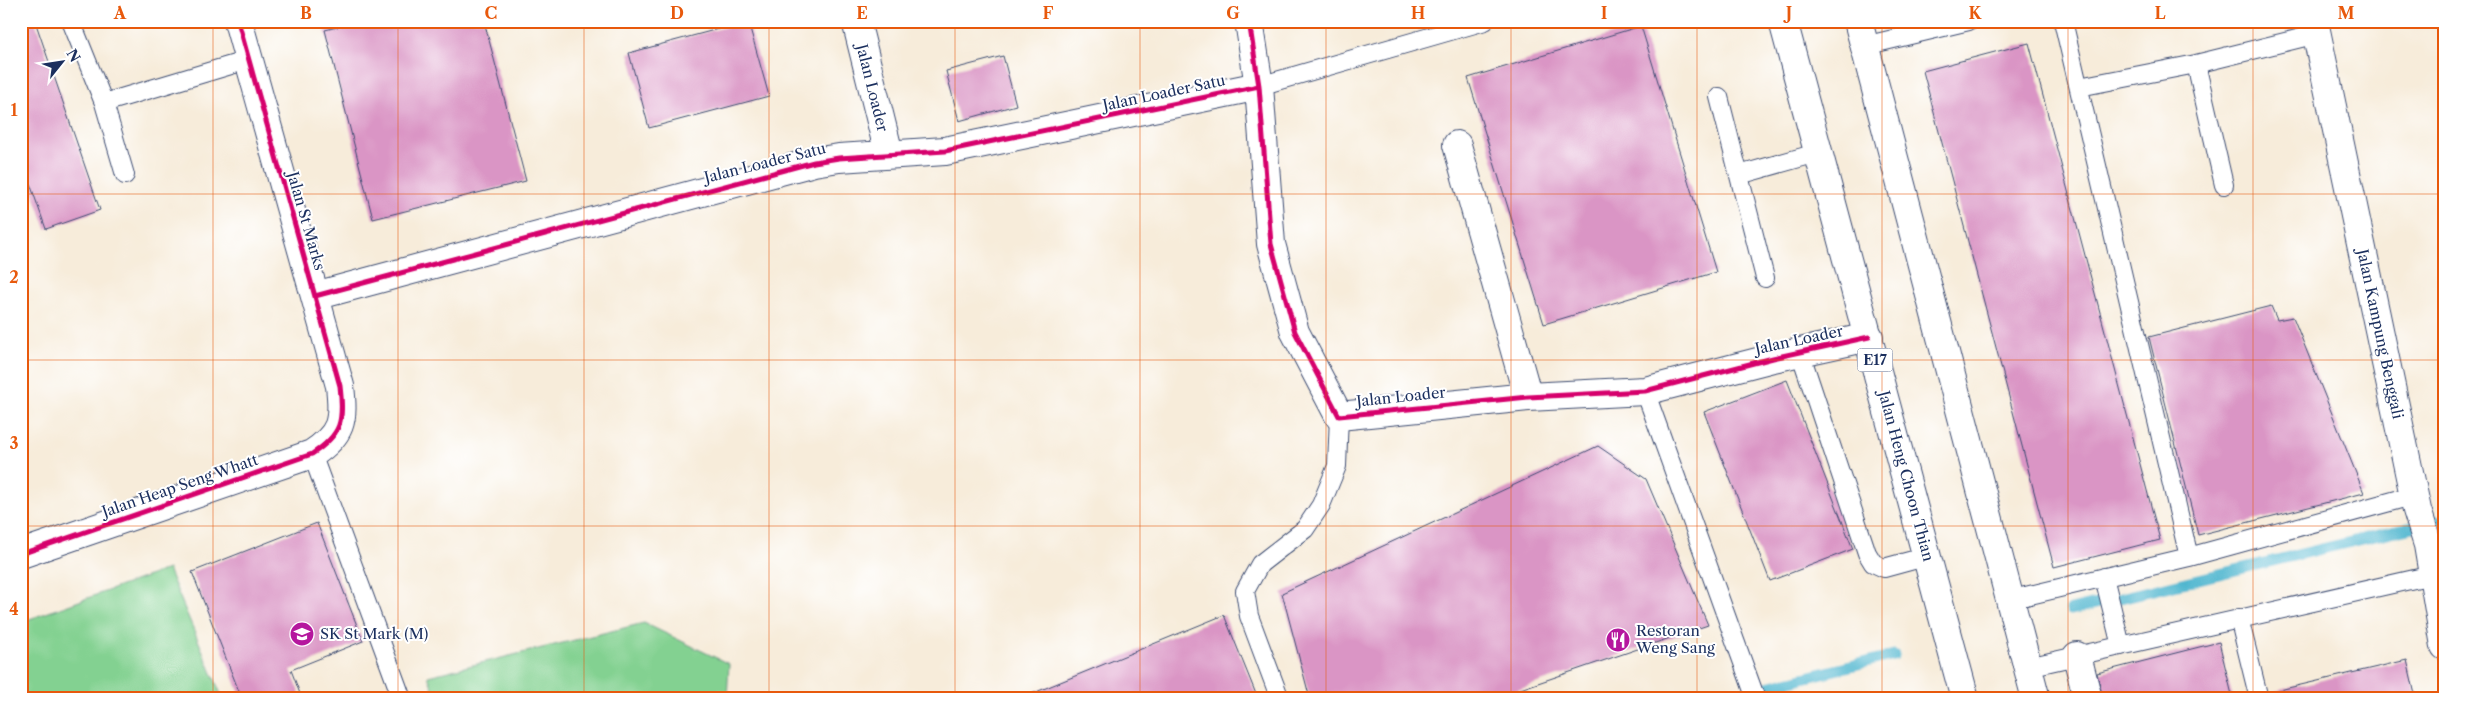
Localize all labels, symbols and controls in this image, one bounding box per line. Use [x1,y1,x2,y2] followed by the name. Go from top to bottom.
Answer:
[113,3,127,23] text: A
[300,3,312,23] text: B
[485,3,497,23] text: C
[670,3,684,23] text: D
[856,3,868,23] text: E
[1043,3,1054,23] text: F
[1226,3,1240,23] text: G
[1411,3,1425,23] text: H
[1601,3,1608,23] text: I
[1783,3,1792,23] text: J
[1969,3,1983,23] text: K
[2154,3,2166,23] text: L
[2338,3,2355,23] text: M
[38,38,88,88] north arrow
[852,40,893,134] street label: Jalan Loader
[62,46,84,65] text: N
[1099,70,1227,115] street label: Jalan Loader Satu
[10,100,18,120] text: 1
[700,138,828,187] street label: Jalan Loader Satu
[283,168,330,272] street label: Jalan St Marks
[2353,245,2408,421] street label: Jalan Kampung Benggali
[9,267,19,287] text: 2
[1751,321,1845,359] street label: Jalan Loader
[1858,348,1892,372] road number: E17
[1353,382,1447,411] street label: Jalan Loader
[1874,387,1939,564] street label: Jalan Heng Choon Thian
[9,433,19,453] text: 3
[97,450,261,522] street label: Jalan Heap Seng Whatt
[9,599,19,619] text: 4
[289,621,315,647] school or university icon: SK St Mark (M)
[1635,621,1715,657] place label: Restoran Weng Sang
[320,624,428,643] place label: SK St Mark (M)
[1605,627,1631,653] restaurant icon: Restoran Weng Sang

